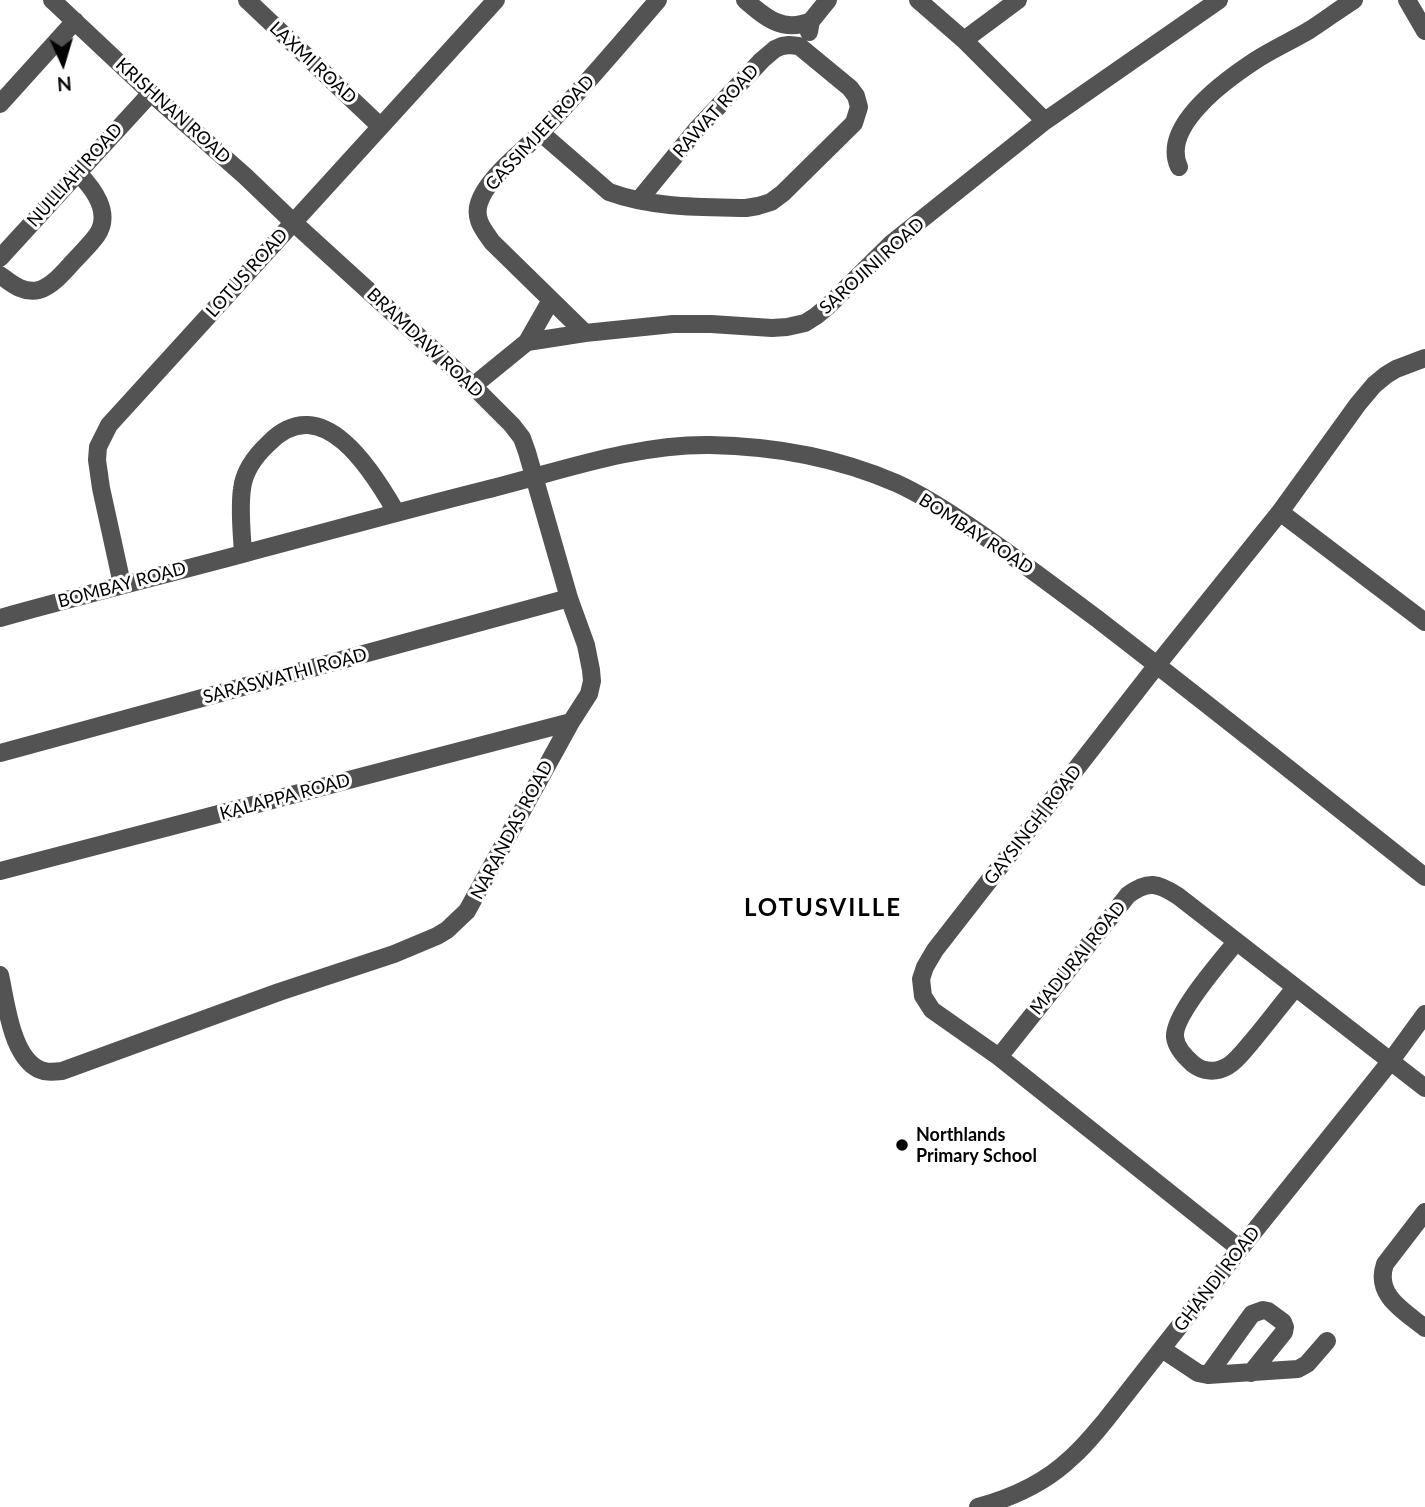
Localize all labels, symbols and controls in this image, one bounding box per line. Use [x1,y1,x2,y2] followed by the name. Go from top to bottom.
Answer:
[265,17,361,109] street label: LAXMI ROAD
[28,28,98,98] north arrow
[111,54,235,168] street label: KRISHNAN ROAD
[669,60,763,162] street label: RAWAT ROAD
[481,71,599,195] street label: CASSIMJEE ROAD
[56,72,73,96] text: N
[23,119,127,231] street label: NULLIAH ROAD
[815,213,929,319] street label: SAROJINI ROAD
[202,224,292,322] street label: LOTUS ROAD
[362,284,488,402] street label: BRAMDAW ROAD
[915,489,1037,579] street label: BOMBAY ROAD
[55,557,189,613] street label: BOMBAY ROAD
[201,644,369,708] street label: SARASWATHI ROAD
[466,757,558,903] street label: NARANDAS ROAD
[980,761,1086,889] street label: GAYSINGH ROAD
[217,769,353,825] street label: KALAPPA ROAD
[745,894,901,922] district label: LOTUSVILLE
[1026,897,1130,1019] street label: MADURAI ROAD
[916,1124,1037,1166] place label: Northlands Primary School
[894,1137,910,1153] marker: Northlands Primary School
[1169,1222,1265,1336] street label: GHANDI ROAD

